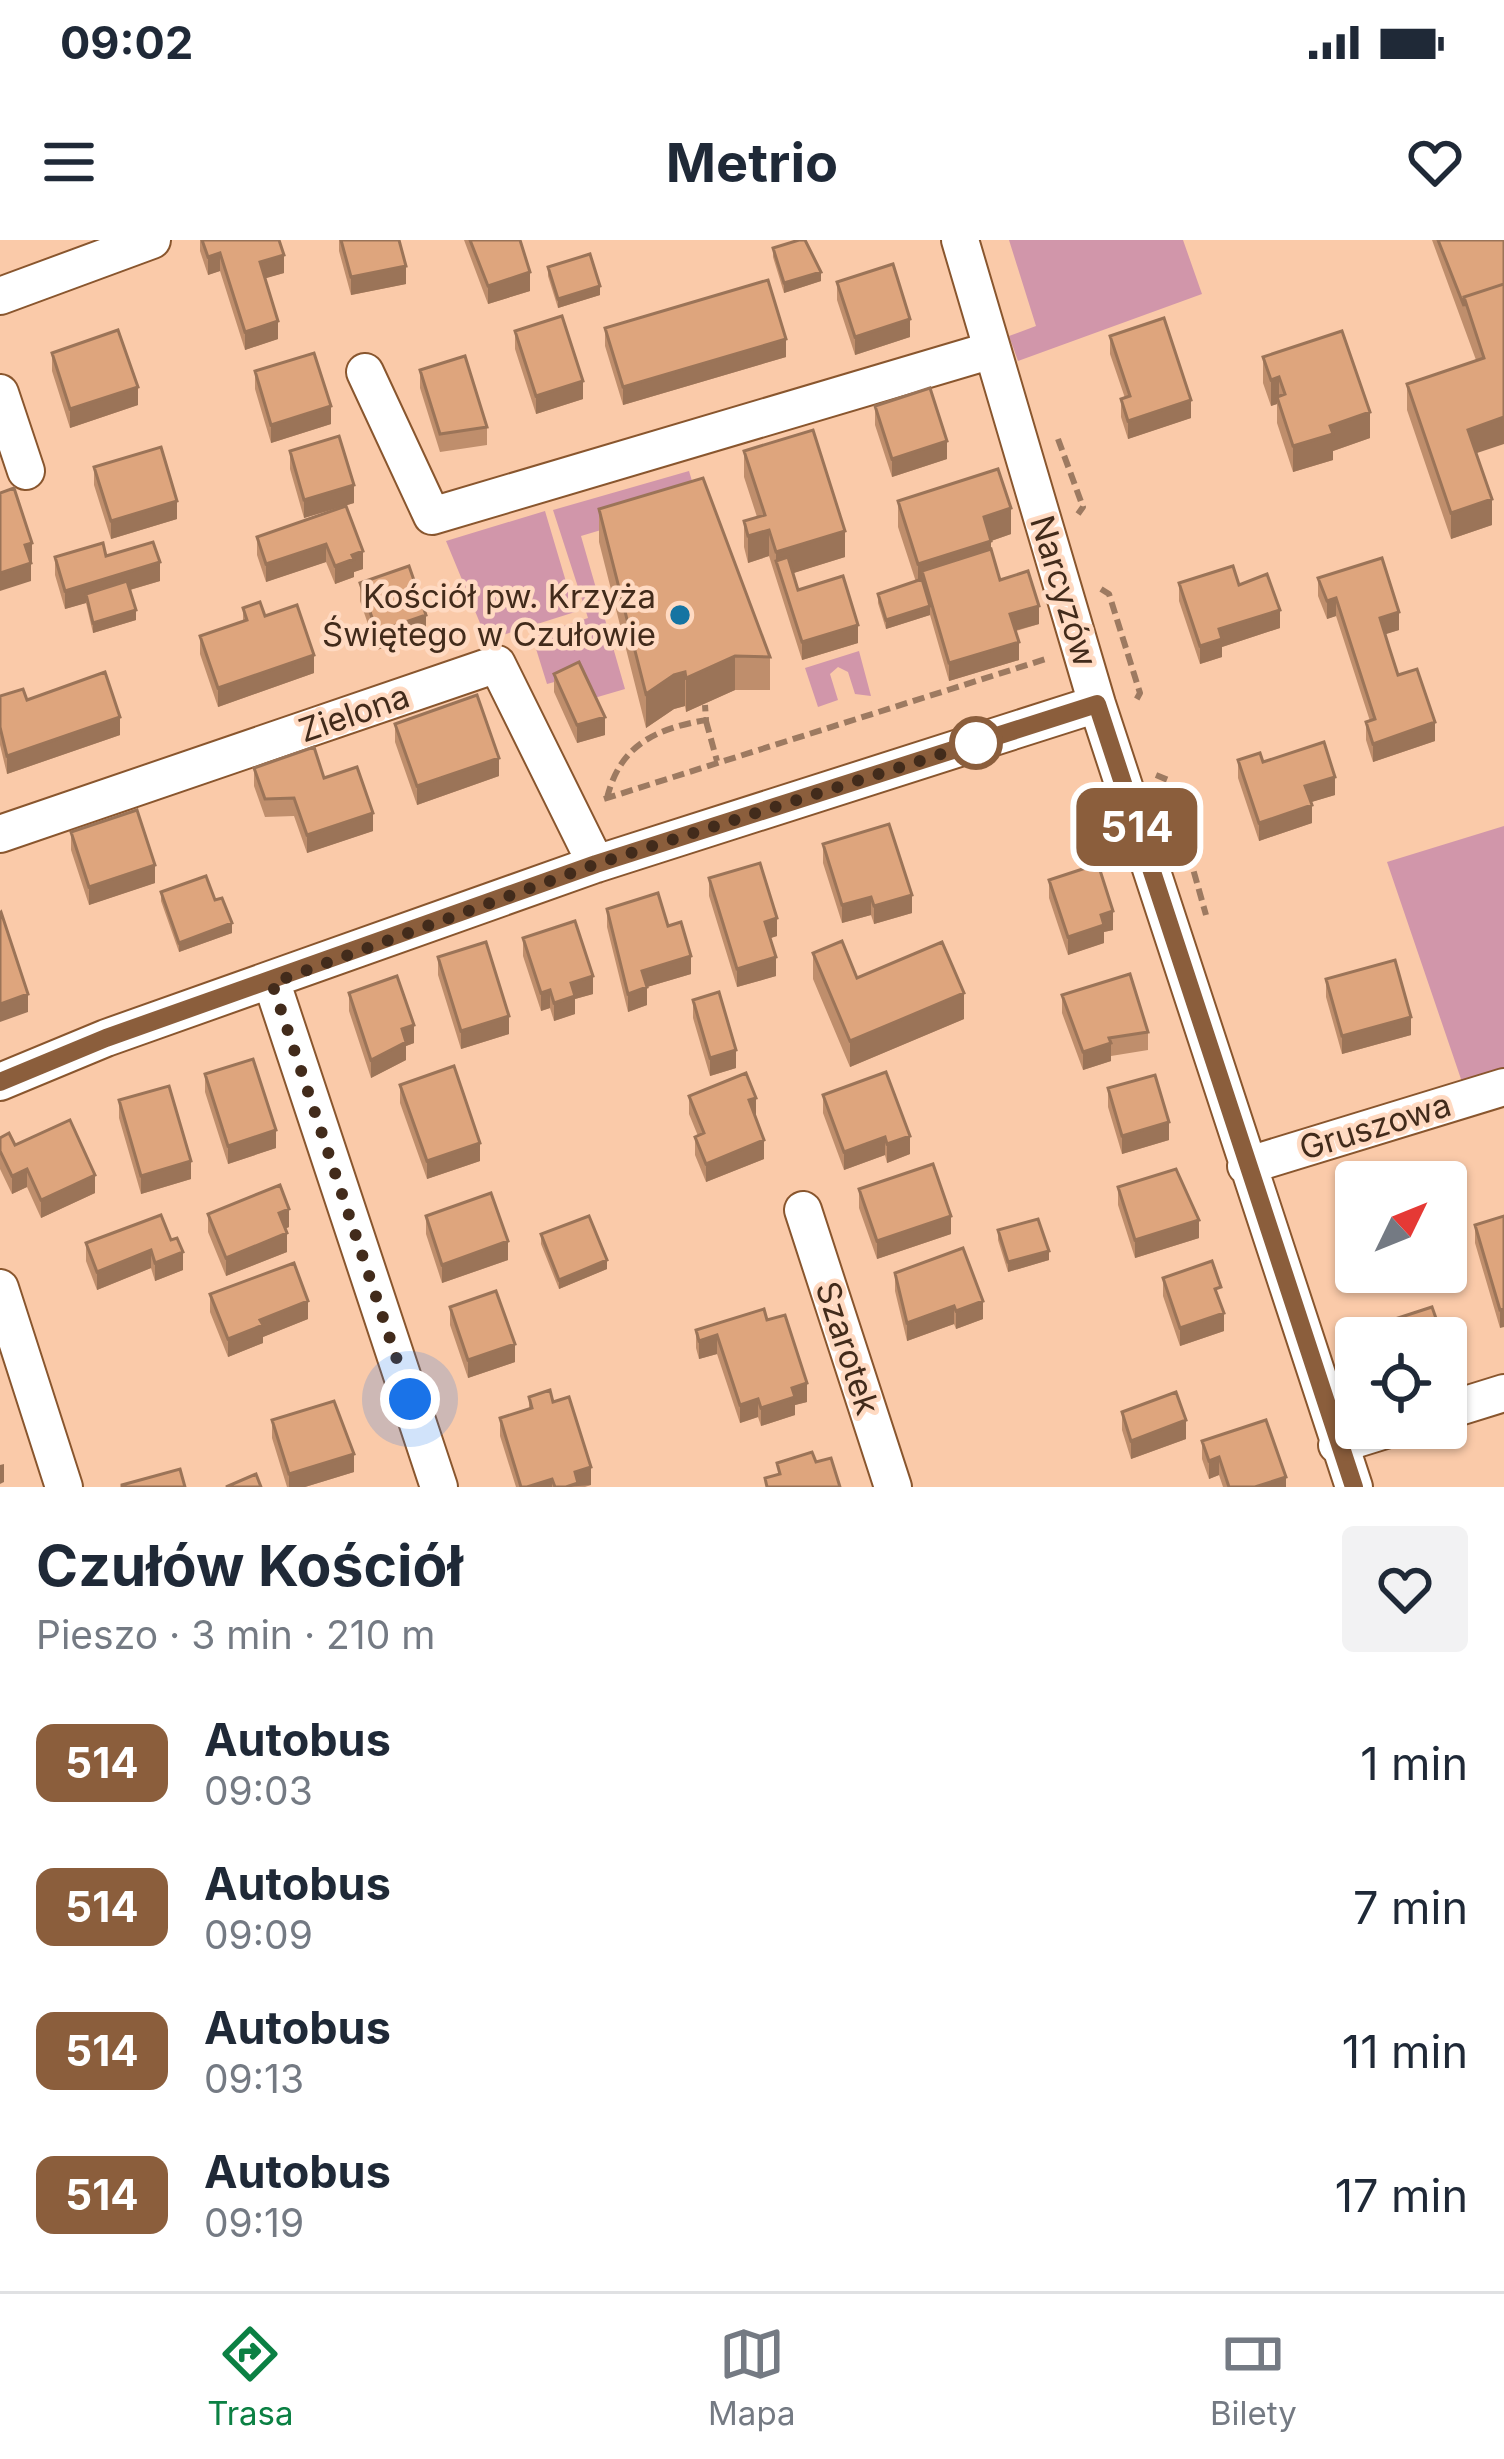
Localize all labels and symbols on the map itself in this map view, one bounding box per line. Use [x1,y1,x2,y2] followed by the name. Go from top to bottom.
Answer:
[1022,511,1106,671] street label: Narcyzów
[322,576,656,654] place label: Kościół pw. Krzyża Świętego w Czułowie
[667,602,693,628] marker: Kościół pw. Krzyża Świętego w Czułowie
[294,676,414,750] street label: Zielona
[951,718,1001,768] unlabelled marker
[1068,788,1206,866] line badge: 514
[1294,1084,1456,1168] street label: Gruszowa
[1335,1161,1467,1293] north arrow
[808,1276,888,1420] street label: Szarotek
[380,1369,440,1429] your location

